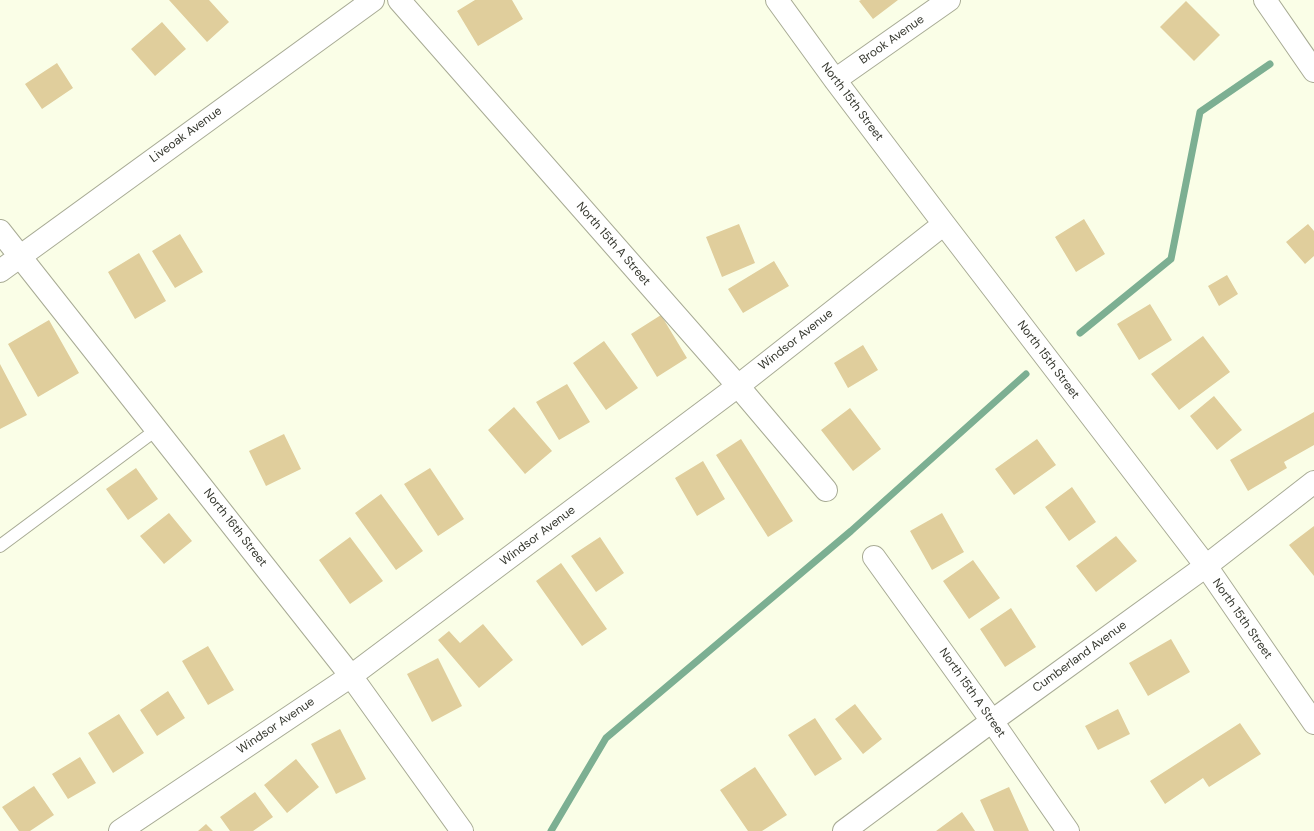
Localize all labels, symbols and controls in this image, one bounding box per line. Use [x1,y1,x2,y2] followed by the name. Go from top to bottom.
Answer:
[857,12,927,68] street label: Brook Avenue
[818,60,886,144] street label: North 15th Street
[147,104,225,166] street label: Liveoak Avenue
[573,199,653,289] street label: North 15th A Street
[756,306,836,374] street label: Windsor Avenue
[1014,318,1082,402] street label: North 15th Street
[200,486,270,570] street label: North 16th Street
[498,503,578,569] street label: Windsor Avenue
[1209,576,1275,662] street label: North 15th Street
[1030,618,1130,696] street label: Cumberland Avenue
[936,646,1008,740] street label: North 15th A Street
[234,695,318,757] street label: Windsor Avenue

